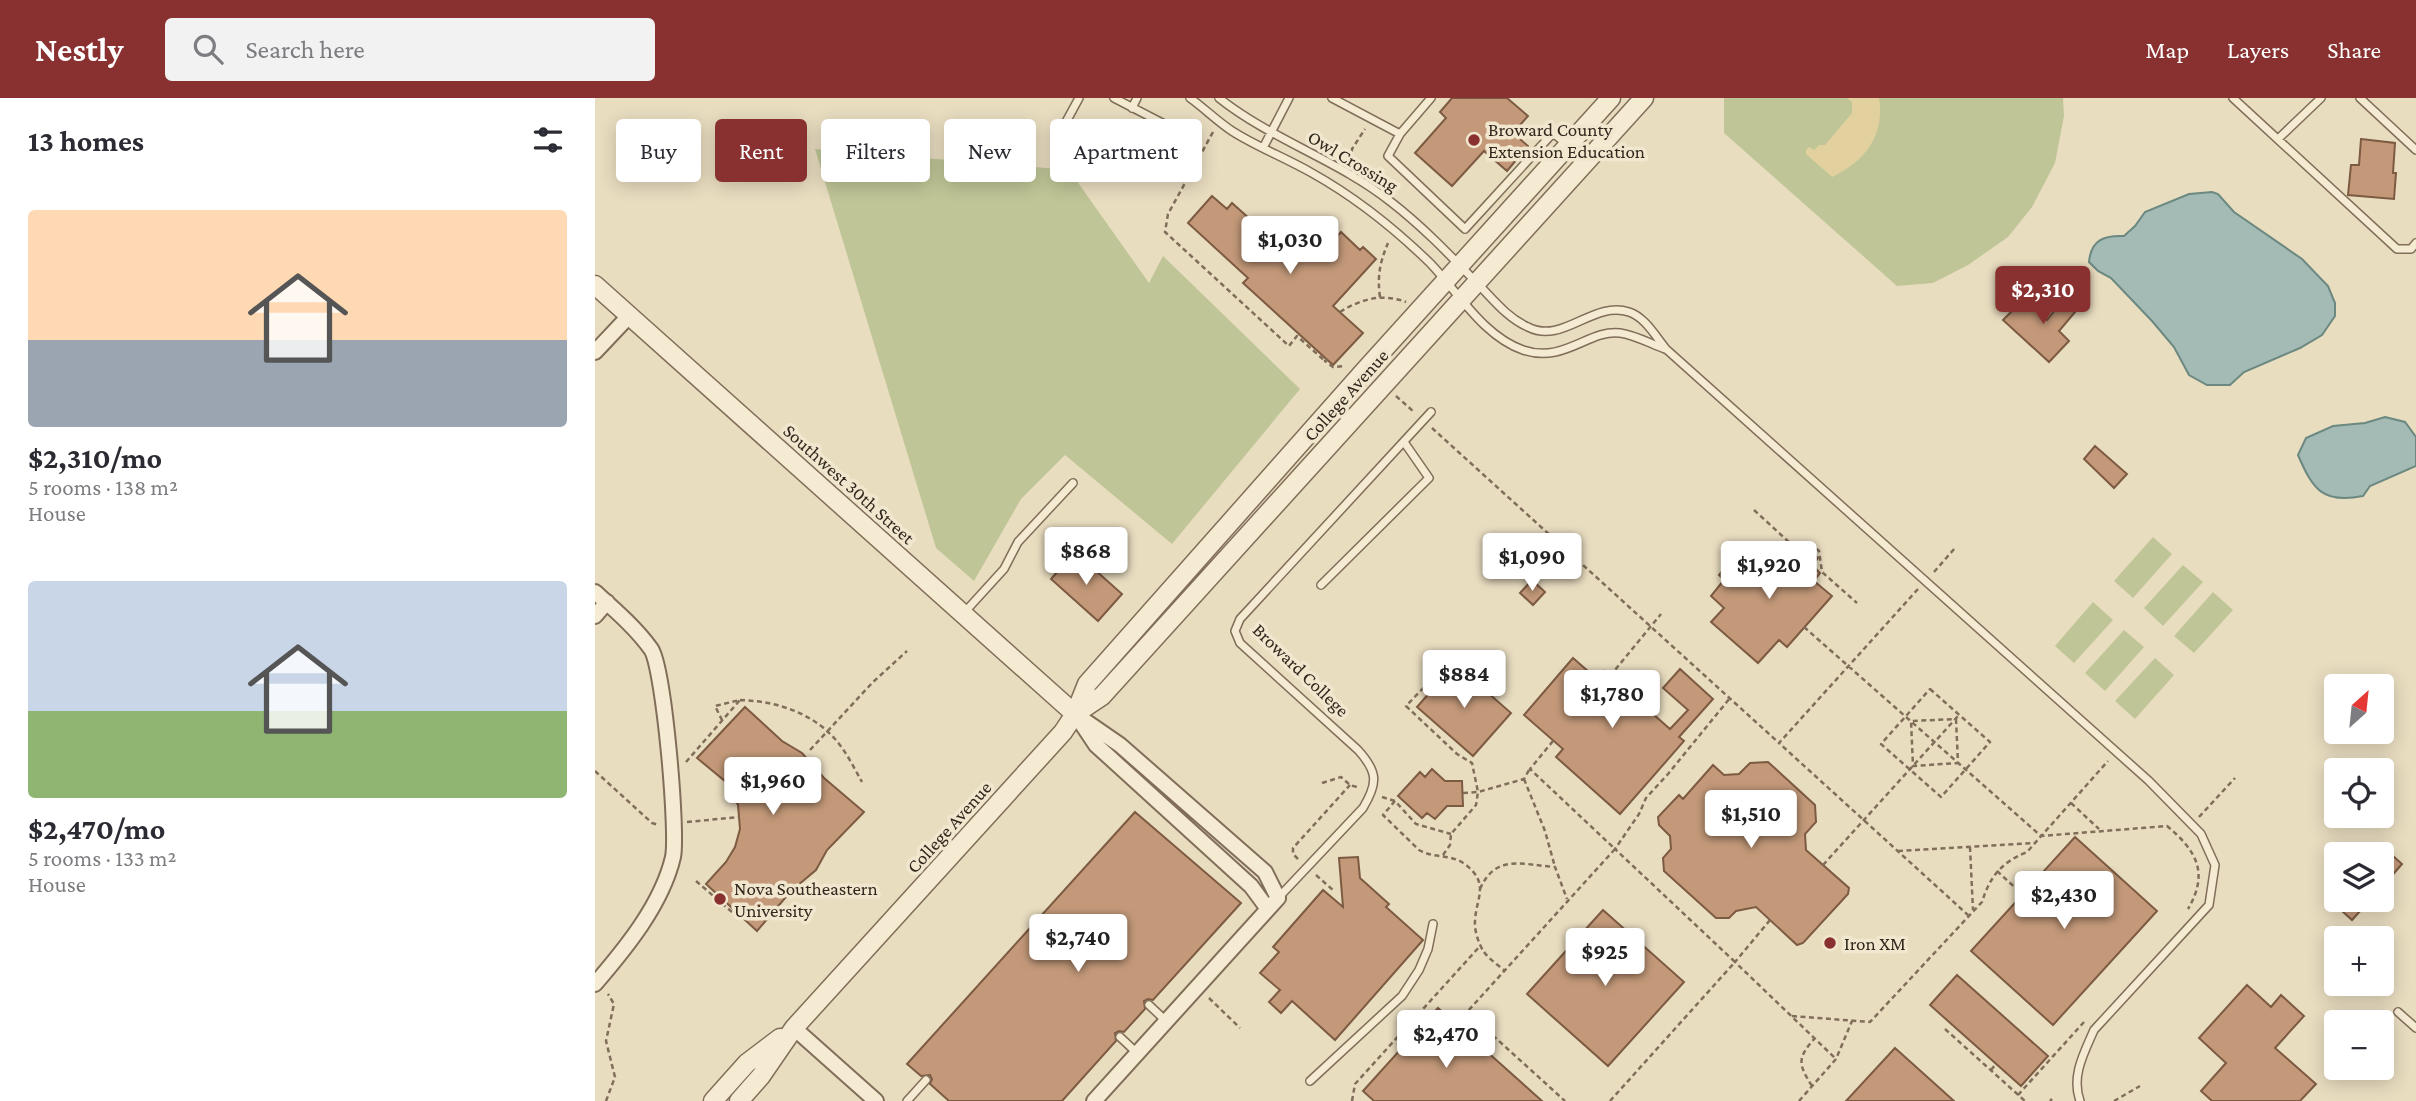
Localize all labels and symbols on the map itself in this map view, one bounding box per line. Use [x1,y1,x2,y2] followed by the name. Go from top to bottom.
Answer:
[1488,119,1645,162] place label: Broward County Extension Education
[1304,126,1402,196] street label: Owl Crossing
[1466,132,1482,148] marker: Broward County Extension Education
[1233,216,1347,276] pin: $1,030
[1986,266,2100,326] pin: $2,310
[1299,345,1393,445] street label: College Avenue
[779,420,919,549] street label: Southwest 30th Street
[1045,528,1127,587] pin: $868
[1475,533,1589,593] pin: $1,090
[1712,542,1826,601] pin: $1,920
[1249,619,1353,721] street label: Broward College
[1423,650,1505,710] pin: $884
[1555,670,1669,730] pin: $1,780
[2324,674,2394,744] north arrow
[716,758,830,817] pin: $1,960
[902,777,996,877] street label: College Avenue
[1694,790,1808,850] pin: $1,510
[2007,872,2121,931] pin: $2,430
[734,878,878,921] place label: Nova Southeastern University
[712,891,728,907] marker: Nova Southeastern University
[1021,914,1135,974] pin: $2,740
[1564,928,1646,988] pin: $925
[1844,933,1906,954] place label: Iron XM
[1822,935,1838,951] marker: Iron XM
[1389,1010,1503,1070] pin: $2,470

